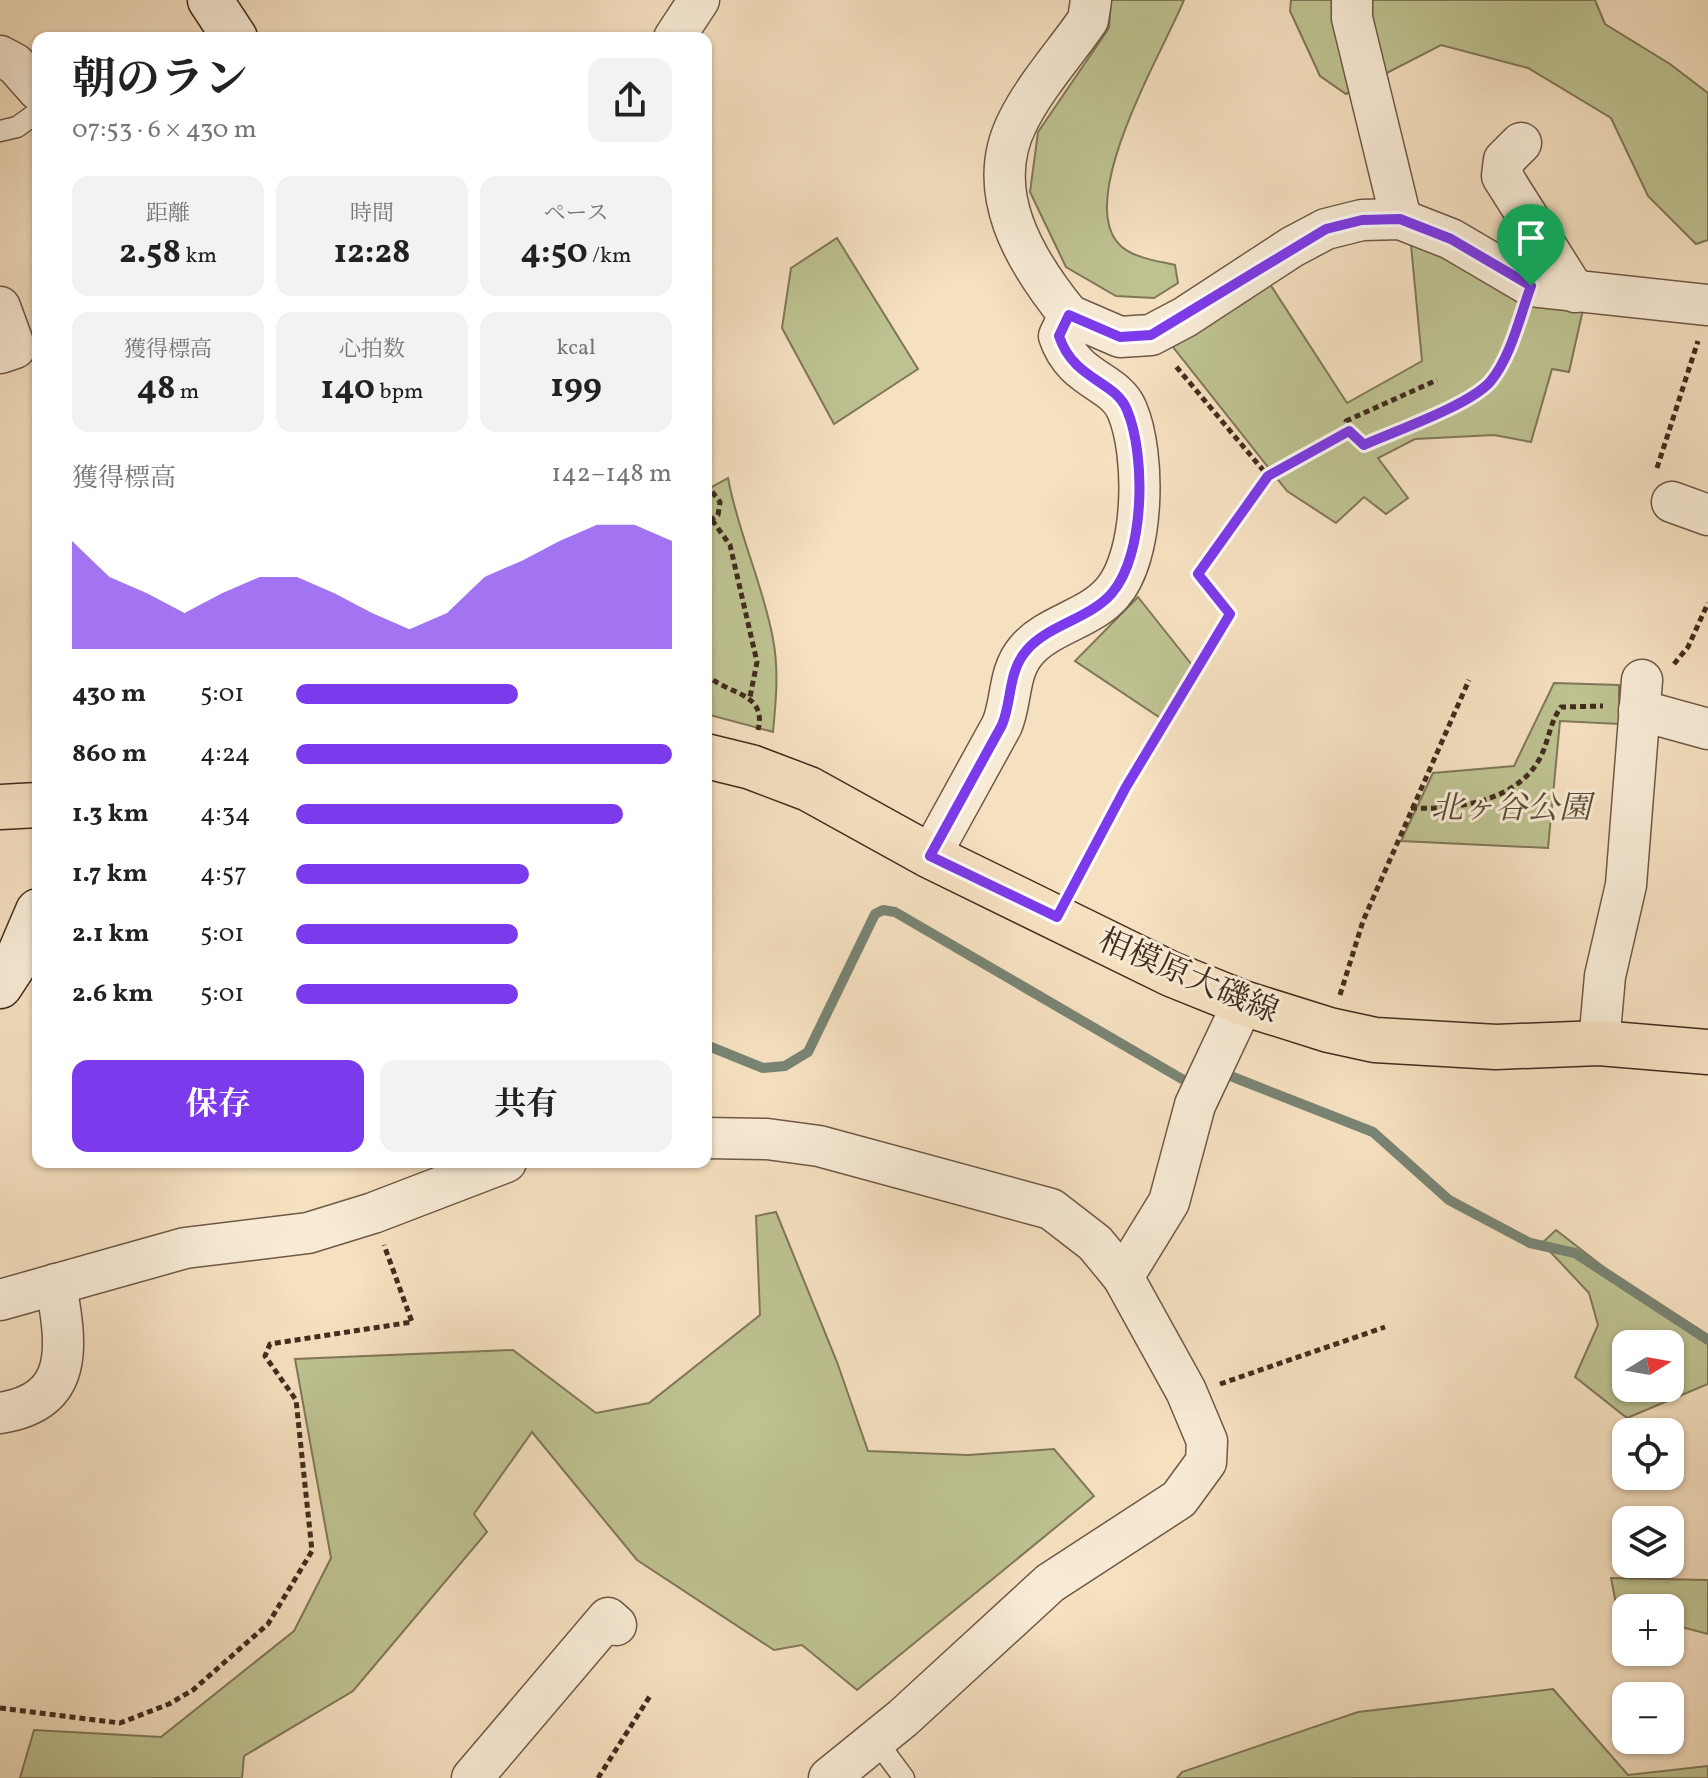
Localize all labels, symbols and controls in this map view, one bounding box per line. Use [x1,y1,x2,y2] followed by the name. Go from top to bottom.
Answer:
[72,51,248,112] text: 朝のラン
[588,58,672,142] button: share
[72,112,257,148] text: 07:53 · 6 × 430 m
[146,199,190,230] text: 距離
[350,199,394,230] text: 時間
[544,199,608,230] text: ペース
[1497,204,1565,286] pin
[1509,216,1553,260] icon: arrive
[119,230,181,277] text: 2.58
[333,230,411,277] text: 12:28
[520,230,588,277] text: 4:50
[181,241,217,272] text: km
[588,241,632,272] text: /km
[556,333,596,364] text: kcal
[124,335,212,366] text: 獲得標高
[339,335,405,366] text: 心拍数
[550,364,602,411] text: 199
[137,366,175,413] text: 48
[320,366,375,413] text: 140
[175,377,199,408] text: m
[375,377,424,408] text: bpm
[551,456,672,492] text: 142–148 m
[72,461,176,497] text: 獲得標高
[72,676,146,712] text: 430 m
[200,676,244,712] text: 5:01
[72,736,147,772] text: 860 m
[200,736,250,772] text: 4:24
[1431,788,1596,832] park label: 北ヶ谷公園
[72,796,149,832] text: 1.3 km
[200,796,251,832] text: 4:34
[72,856,148,892] text: 1.7 km
[200,856,247,892] text: 4:57
[72,916,149,952] text: 2.1 km
[200,916,244,952] text: 5:01
[1091,920,1285,1036] street label: 相模原大磯線
[72,976,153,1012] text: 2.6 km
[200,976,244,1012] text: 5:01
[72,1060,364,1152] button: 保存
[380,1060,672,1152] button: 共有
[1612,1330,1684,1402] north arrow
[1612,1330,1684,1754] map controls
[1612,1418,1684,1490] button: locate
[1612,1506,1684,1578] button: layers
[1612,1594,1684,1666] button: +
[1612,1682,1684,1754] button: −

